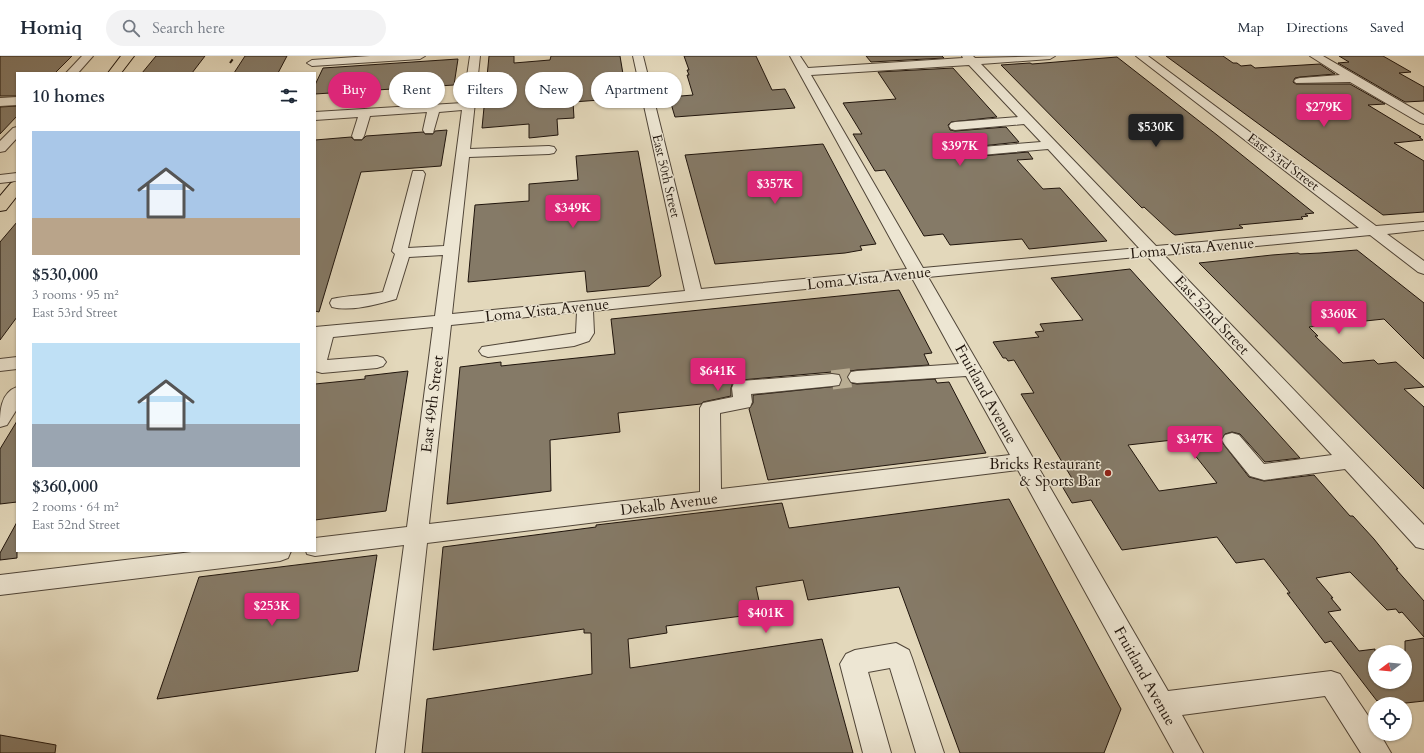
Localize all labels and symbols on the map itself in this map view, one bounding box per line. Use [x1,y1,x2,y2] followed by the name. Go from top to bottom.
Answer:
[1296,94,1352,128] pin: $279K
[1128,114,1184,148] pin: $530K
[1244,129,1322,195] street label: East 53rd Street
[648,133,684,219] street label: East 50th Street
[932,133,988,167] pin: $397K
[747,171,803,205] pin: $357K
[545,195,601,229] pin: $349K
[1129,233,1255,263] street label: Loma Vista Avenue
[806,262,932,294] street label: Loma Vista Avenue
[1170,271,1254,359] street label: East 52nd Street
[484,294,610,326] street label: Loma Vista Avenue
[1311,301,1367,335] pin: $360K
[950,341,1022,447] street label: Fruitland Avenue
[416,354,448,454] street label: East 49th Street
[690,358,746,392] pin: $641K
[1167,426,1223,460] pin: $347K
[989,454,1101,491] place label: Bricks Restaurant & Sports Bar
[1103,468,1113,478] marker: Bricks Restaurant & Sports Bar
[619,488,719,520] street label: Dekalb Avenue
[244,593,300,627] pin: $253K
[738,600,794,634] pin: $401K
[1109,623,1181,729] street label: Fruitland Avenue
[1368,645,1412,689] north arrow

